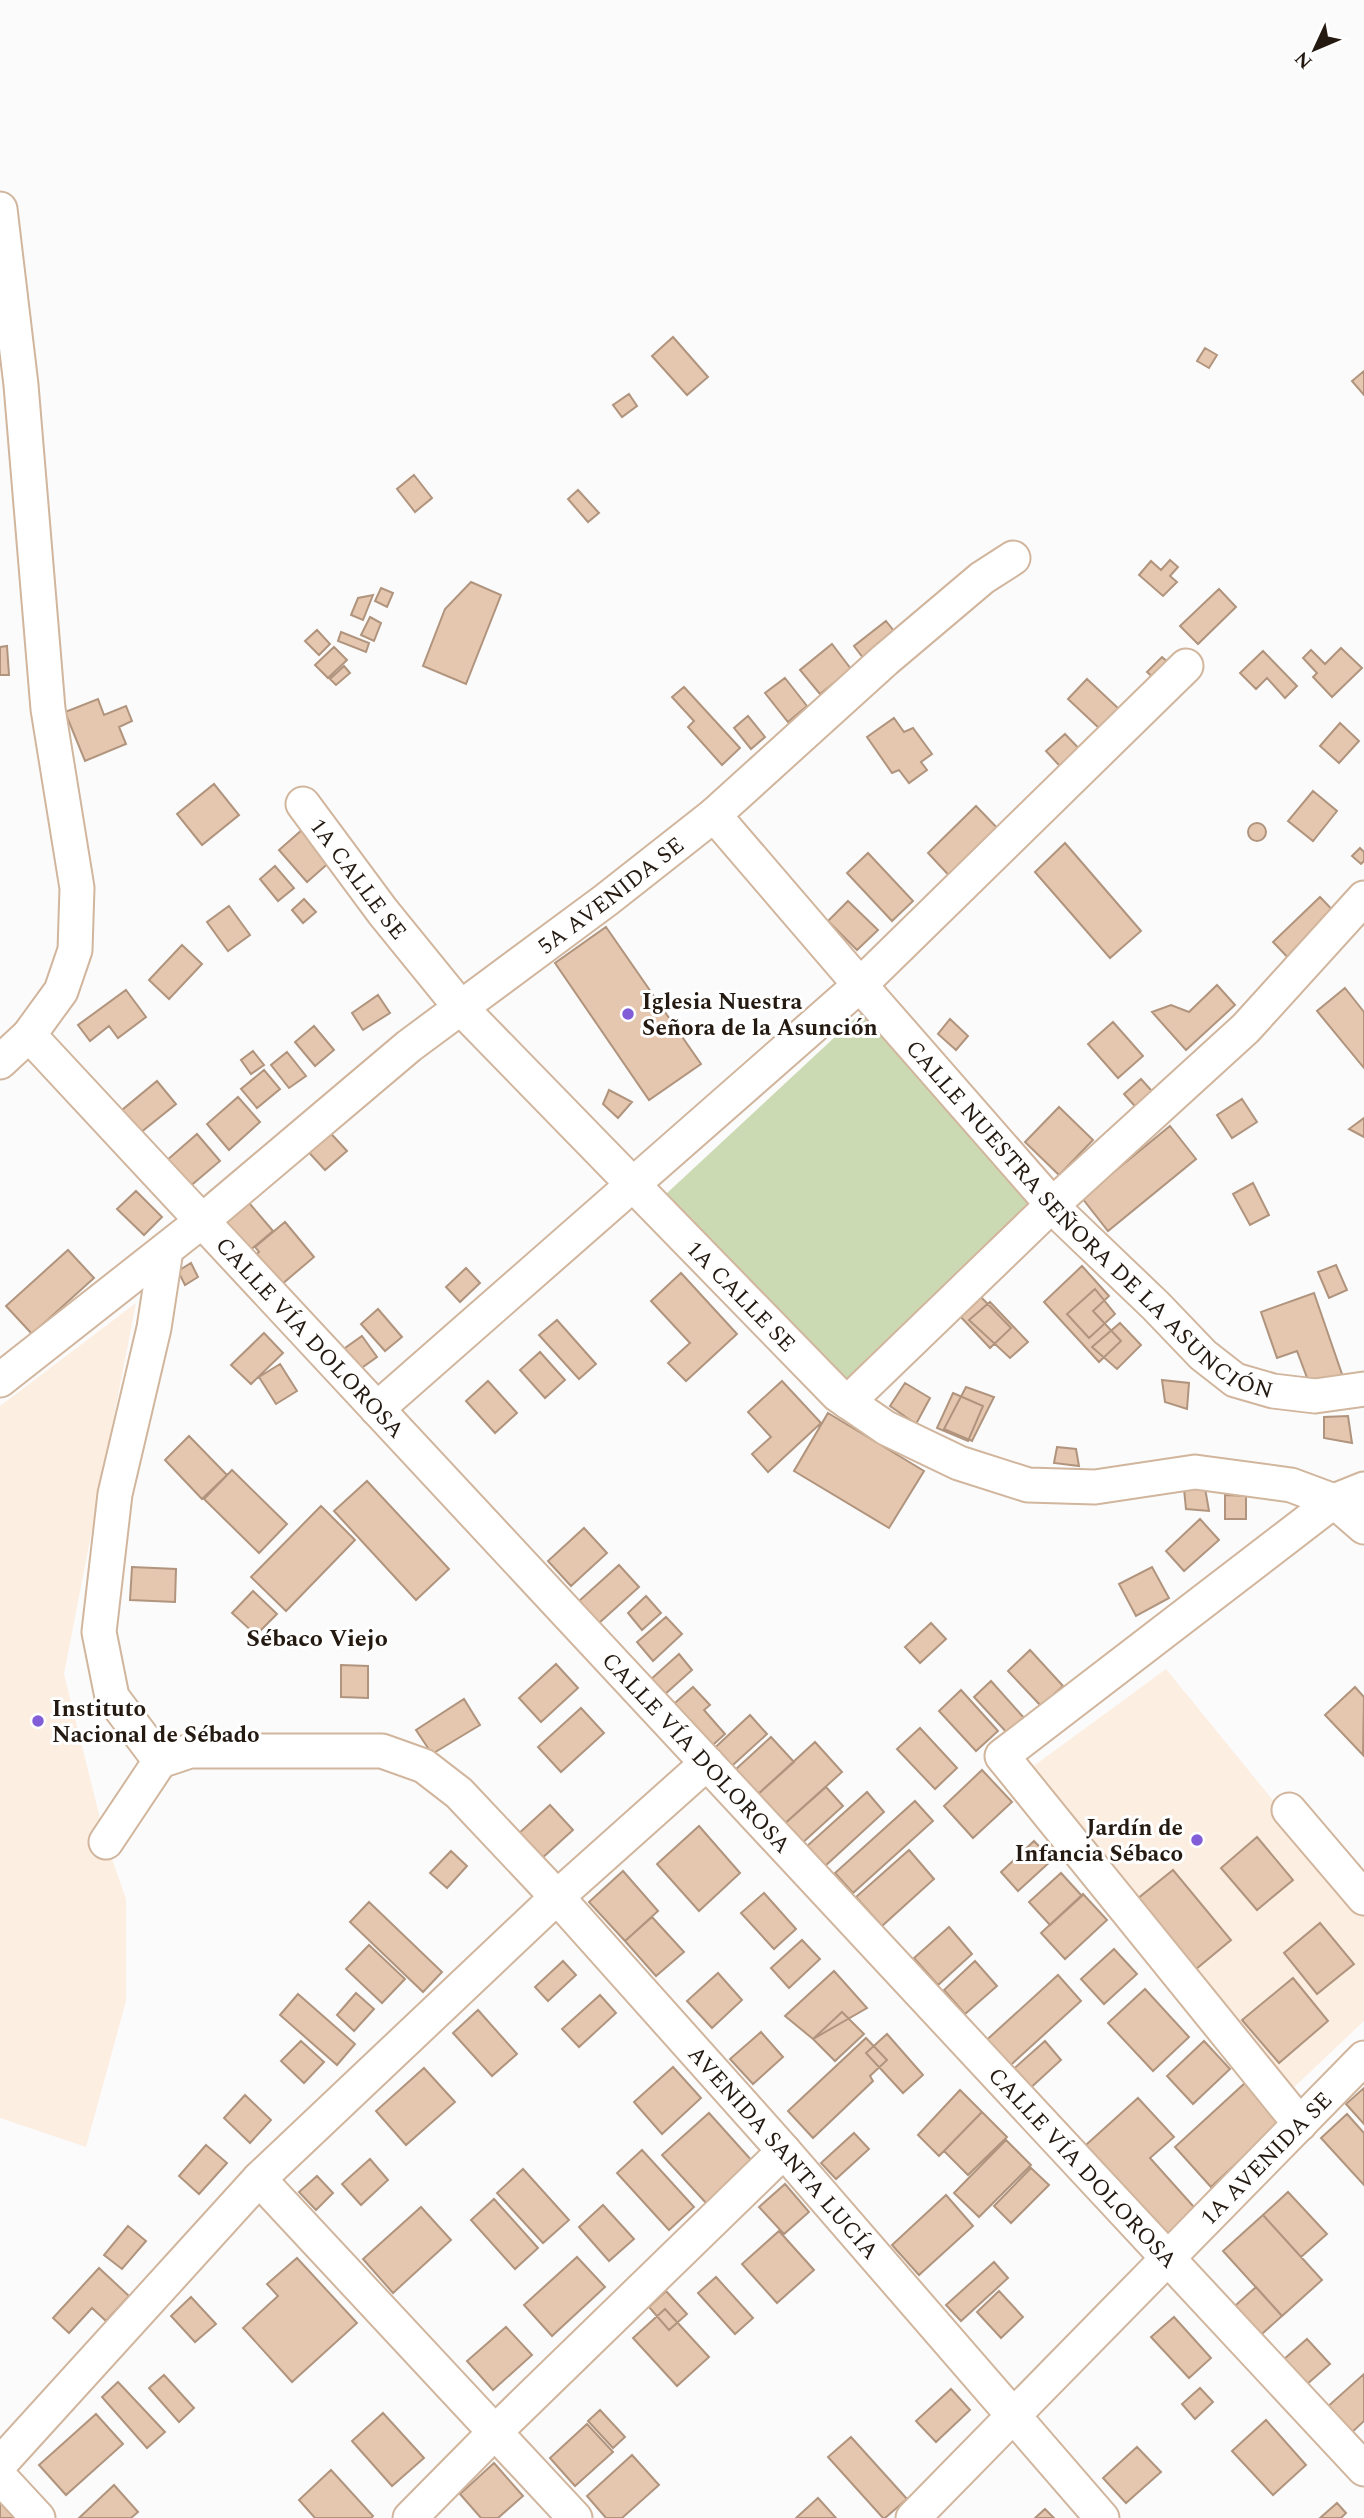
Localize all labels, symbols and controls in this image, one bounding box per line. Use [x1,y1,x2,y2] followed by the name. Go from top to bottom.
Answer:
[1280,14,1350,84] north arrow
[1288,44,1320,75] text: N
[300,811,415,948] street label: 1A CALLE SE
[531,829,692,964] street label: 5A AVENIDA SE
[642,985,878,1046] place label: Iglesia Nuestra Señora de la Asunción
[620,1006,636,1022] marker: Iglesia Nuestra Señora de la Asunción
[897,1033,1277,1409] street label: CALLE NUESTRA SEÑORA DE LA ASUNCIÓN
[206,1230,412,1447] street label: CALLE VÍA DOLOROSA
[677,1233,803,1361] street label: 1A CALLE SE
[246,1621,388,1657] district label: Sébaco Viejo
[593,1645,799,1862] street label: CALLE VÍA DOLOROSA
[52,1692,260,1753] place label: Instituto Nacional de Sébado
[30,1713,46,1729] marker: Instituto Nacional de Sébado
[1015,1811,1183,1872] place label: Jardín de Infancia Sébaco
[1189,1832,1205,1848] marker: Jardín de Infancia Sébaco
[679,2038,887,2268] street label: AVENIDA SANTA LUCÍA
[979,2060,1185,2277] street label: CALLE VÍA DOLOROSA
[1193,2084,1341,2234] street label: 1A AVENIDA SE

